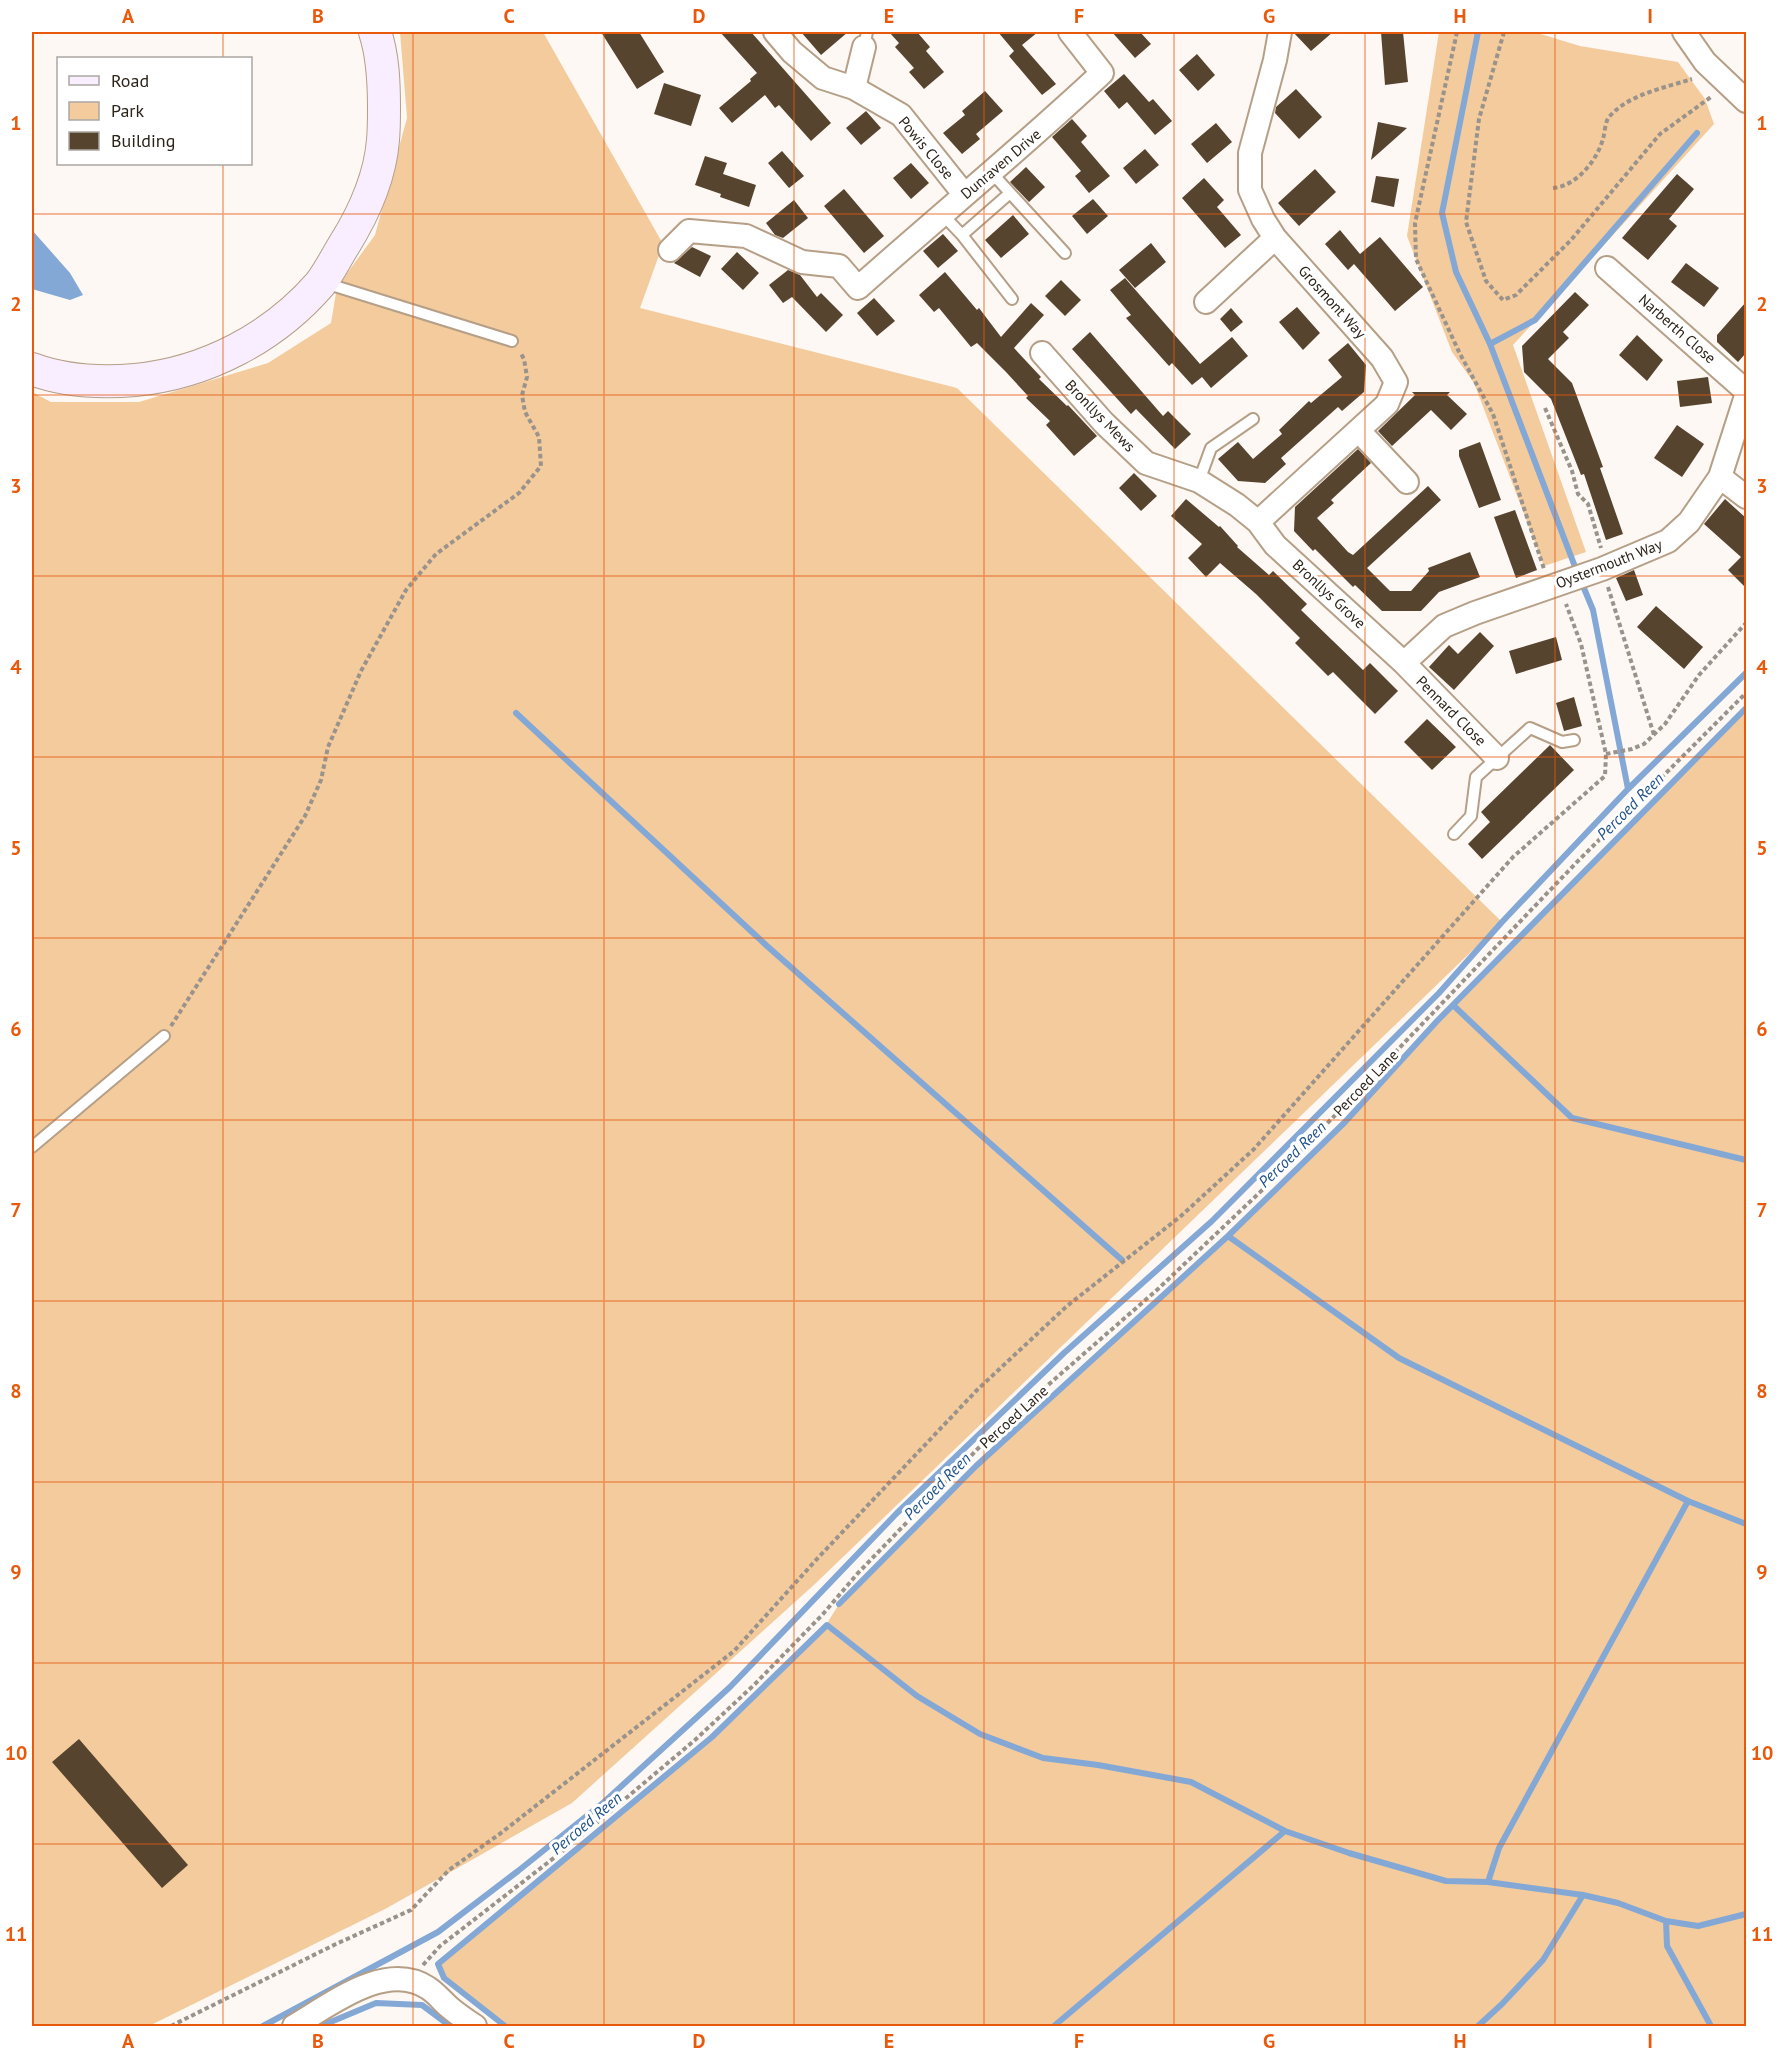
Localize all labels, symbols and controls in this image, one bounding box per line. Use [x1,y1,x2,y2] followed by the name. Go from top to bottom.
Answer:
[122,3,135,29] text: A
[312,3,324,29] text: B
[503,3,515,29] text: C
[693,3,706,29] text: D
[884,3,894,29] text: E
[1074,3,1084,29] text: F
[1263,3,1275,29] text: G
[1453,3,1467,29] text: H
[1647,3,1653,29] text: I
[57,57,252,165] legend
[111,69,149,92] text: Road
[111,99,144,122] text: Park
[10,110,22,136] text: 1
[1756,110,1768,136] text: 1
[895,112,958,183] street label: Powis Close
[957,124,1045,203] street label: Dunraven Drive
[111,129,175,152] text: Building
[1294,261,1370,342] street label: Grosmont Way
[1635,290,1720,367] street label: Narberth Close
[10,291,22,317] text: 2
[1756,291,1768,317] text: 2
[1061,376,1139,456] street label: Bronllys Mews
[10,473,22,499] text: 3
[1756,473,1768,499] text: 3
[1553,535,1665,593] street label: Oystermouth Way
[1289,555,1370,632] street label: Bronllys Grove
[10,654,22,680] text: 4
[1756,654,1768,680] text: 4
[1412,672,1490,750] street label: Pennard Close
[1592,768,1668,844] water label: Percoed Reen
[10,835,22,861] text: 5
[1756,835,1768,861] text: 5
[10,1016,22,1042] text: 6
[1756,1016,1768,1042] text: 6
[1329,1045,1402,1120] street label: Percoed Lane
[1254,1117,1330,1191] water label: Percoed Reen
[10,1197,22,1223] text: 7
[1756,1197,1768,1223] text: 7
[10,1378,22,1404] text: 8
[1756,1378,1768,1404] text: 8
[976,1381,1052,1452] street label: Percoed Lane
[899,1448,975,1524] water label: Percoed Reen
[10,1559,22,1585] text: 9
[1756,1559,1768,1585] text: 9
[5,1740,27,1766] text: 10
[1751,1740,1773,1766] text: 10
[546,1787,626,1859] water label: Percoed Reen
[5,1921,27,1947] text: 11
[1751,1921,1773,1947] text: 11
[122,2028,135,2054] text: A
[312,2028,324,2054] text: B
[503,2028,515,2054] text: C
[693,2028,706,2054] text: D
[884,2028,894,2054] text: E
[1074,2028,1084,2054] text: F
[1263,2028,1275,2054] text: G
[1453,2028,1467,2054] text: H
[1647,2028,1653,2054] text: I

